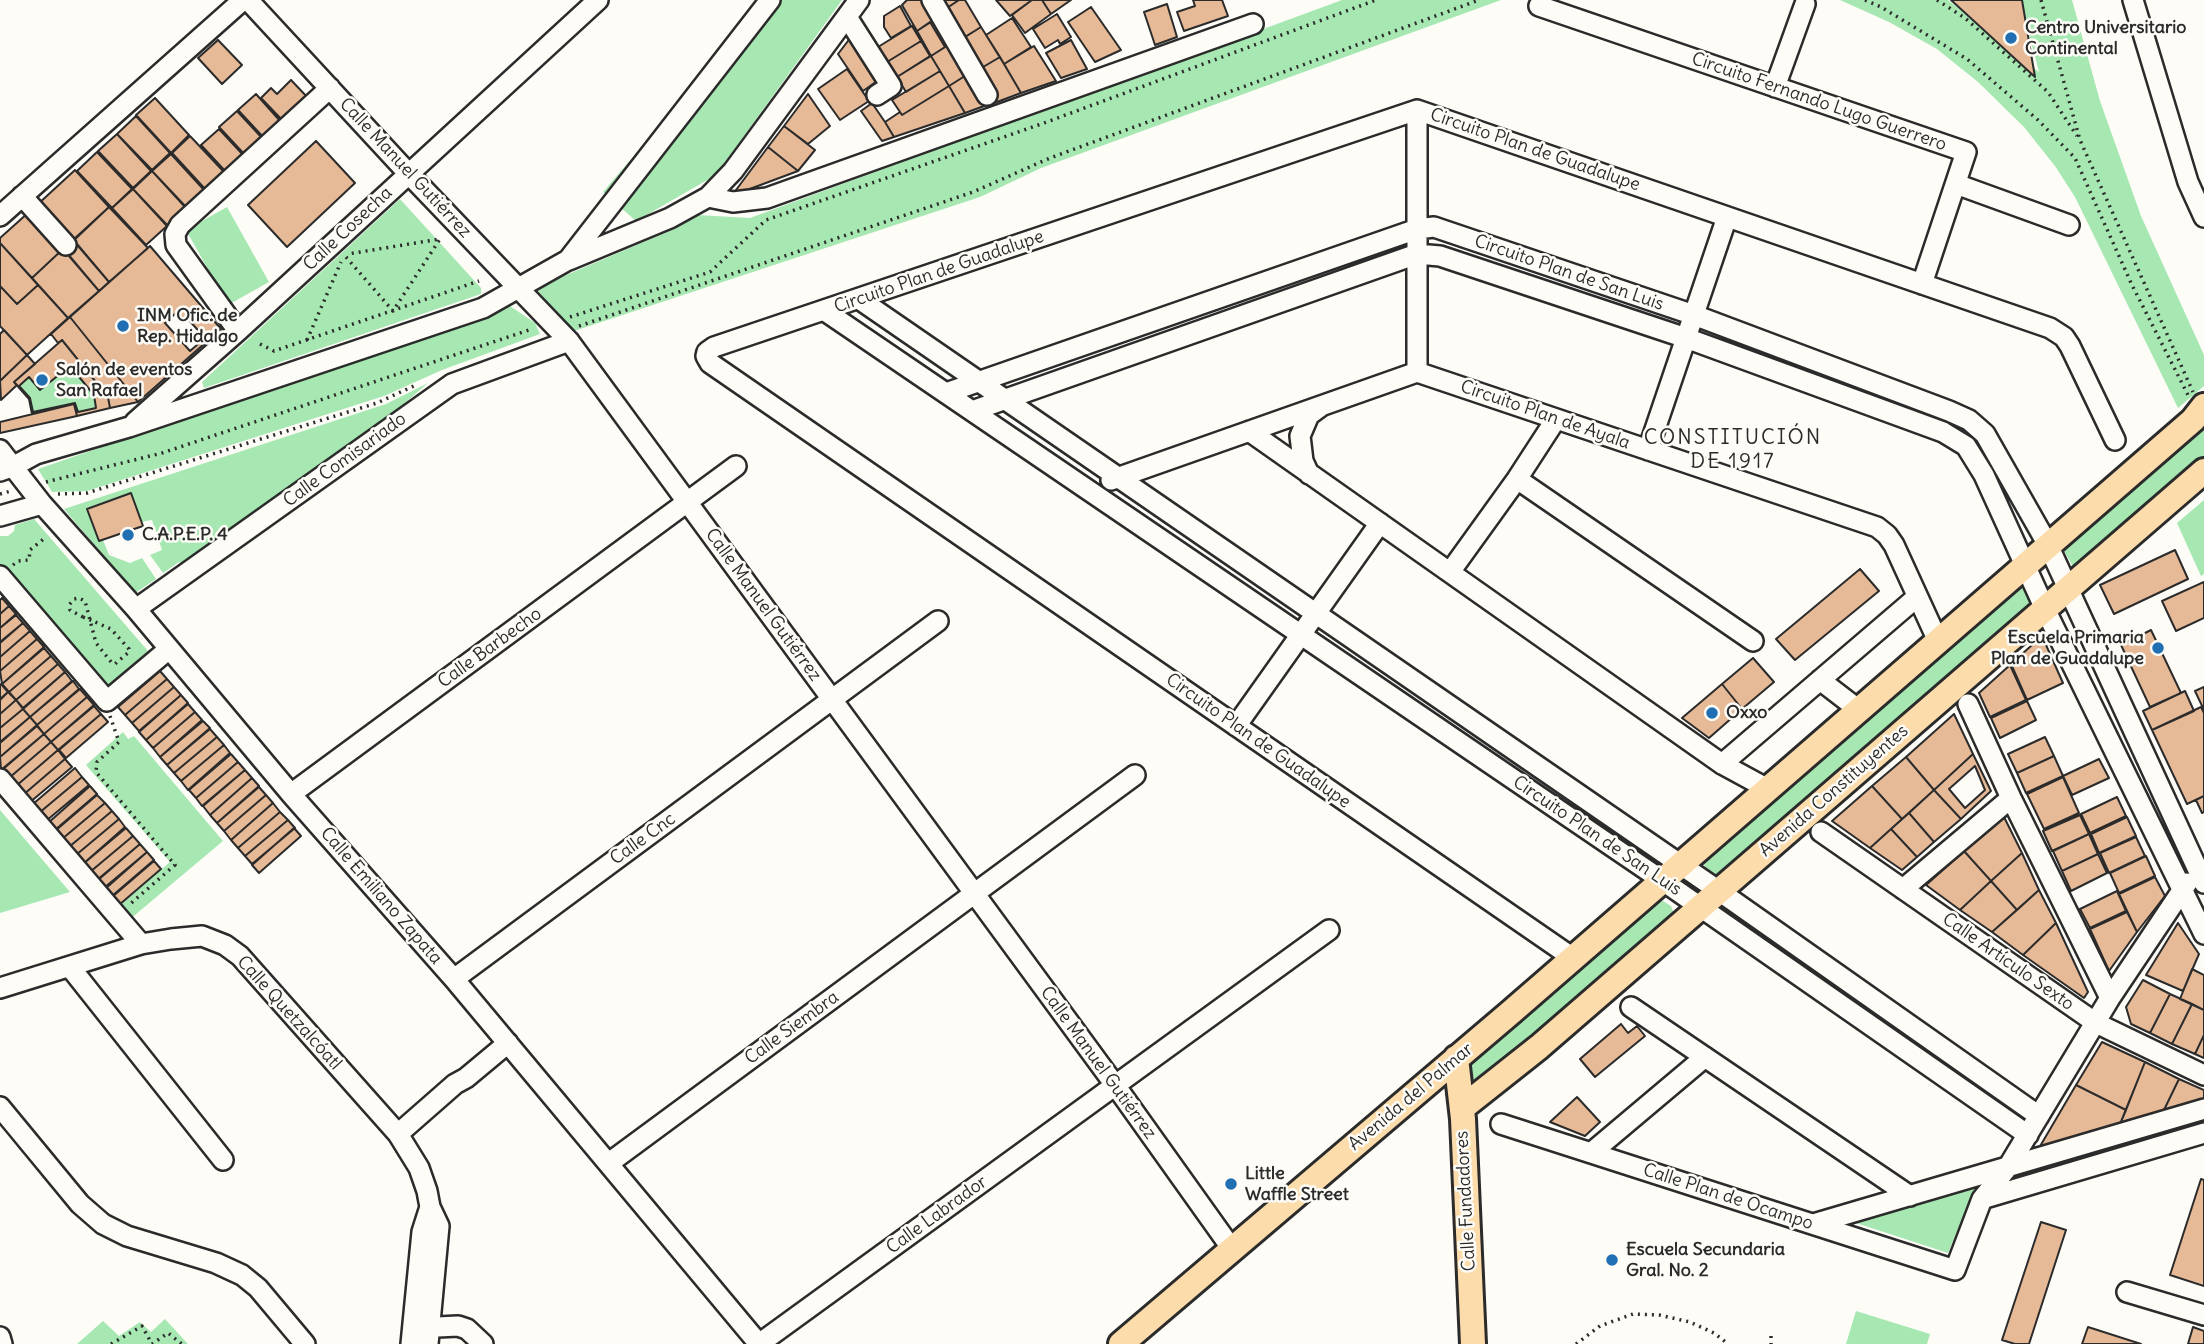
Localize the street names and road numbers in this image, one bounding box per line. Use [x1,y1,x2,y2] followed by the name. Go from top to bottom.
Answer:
[1689,48,1949,156] street label: Circuito Fernando Lugo Guerrero
[335,94,475,242] street label: Calle Manuel Gutiérrez
[1427,104,1643,196] street label: Circuito Plan de Guadalupe
[299,182,397,276] street label: Calle Cosecha
[831,226,1047,318] street label: Circuito Plan de Guadalupe
[1471,230,1667,316] street label: Circuito Plan de San Luis
[1457,376,1633,454] street label: Circuito Plan de Ayala
[279,408,411,512] street label: Calle Comisariado
[700,525,826,685] street label: Calle Manuel Gutiérrez
[434,603,546,693] street label: Calle Barbecho
[1161,669,1355,813] street label: Circuito Plan de Guadalupe
[1755,720,1913,862] street label: Avenida Constituyentes
[1509,771,1685,901] street label: Circuito Plan de San Luis
[606,808,680,870] street label: Calle Cnc
[316,823,446,969] street label: Calle Emiliano Zapata
[1938,908,2078,1016] street label: Calle Artículo Sexto
[232,951,346,1075] street label: Calle Quetzalcóatl
[1035,983,1161,1143] street label: Calle Manuel Gutiérrez
[741,987,843,1069] street label: Calle Siembra
[1344,1039,1478,1155] street label: Avenida del Palmar
[1452,1130,1480,1272] street label: Calle Fundadores
[1640,1159,1816,1235] street label: Calle Plan de Ocampo
[882,1171,992,1259] street label: Calle Labrador

